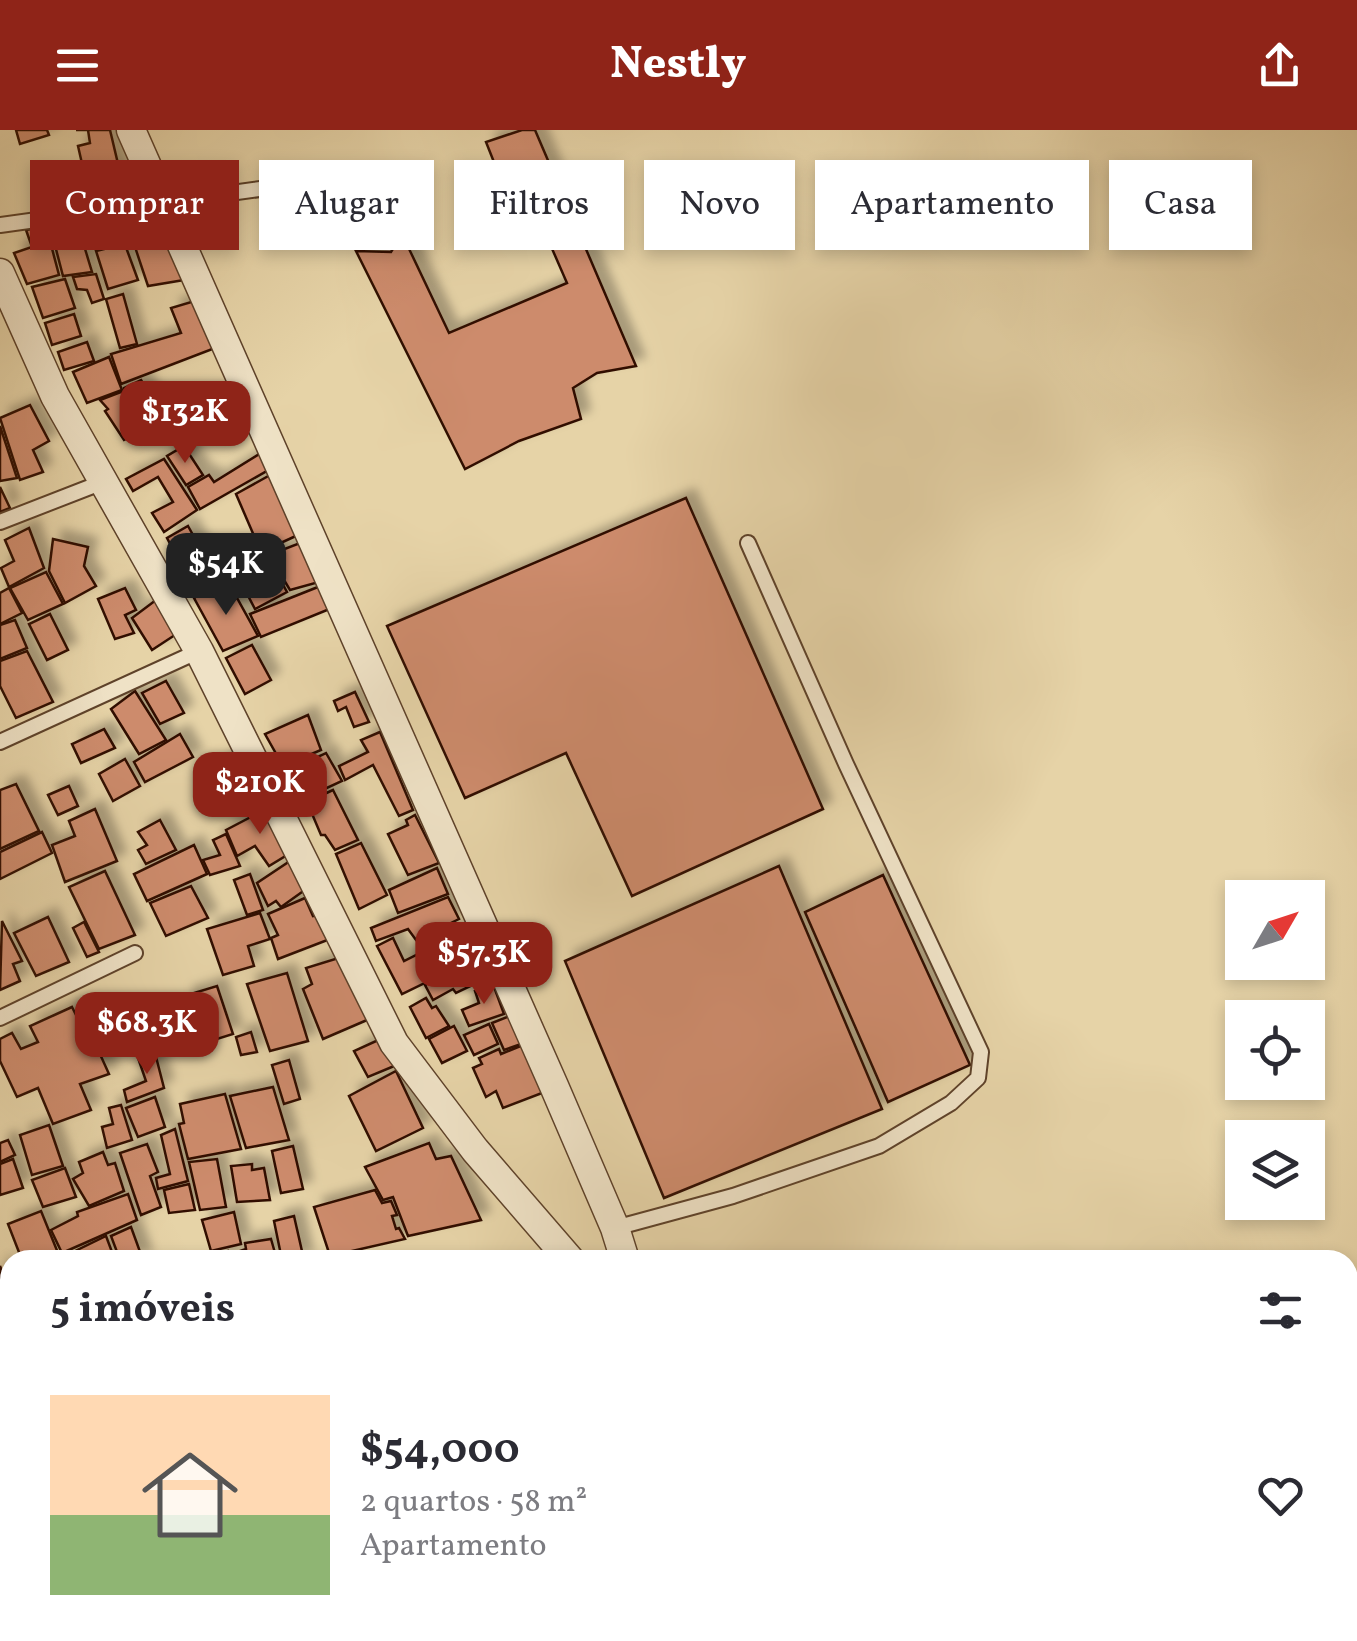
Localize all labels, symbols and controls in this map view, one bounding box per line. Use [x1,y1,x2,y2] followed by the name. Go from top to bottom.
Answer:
[611,34,746,97] text: Nestly
[50,38,105,93] icon: menu
[1252,38,1307,93] icon: share
[30,160,239,250] chip: Comprar
[259,160,434,250] chip: Alugar
[454,160,624,250] chip: Filtros
[644,160,795,250] chip: Novo
[815,160,1089,250] chip: Apartamento
[1109,160,1252,250] chip: Casa
[115,381,255,466] pin: $132K
[142,391,228,435] text: $132K
[167,533,285,618] pin: $54K
[188,543,264,587] text: $54K
[190,752,330,837] pin: $210K
[215,762,305,806] text: $210K
[1225,880,1325,980] north arrow
[1225,880,1325,1220] map controls
[403,922,565,1007] pin: $57.3K
[437,932,531,976] text: $57.3K
[66,992,228,1077] pin: $68.3K
[1225,1000,1325,1100] button: locate
[97,1002,197,1046] text: $68.3K
[1225,1120,1325,1220] button: layers
[50,1281,235,1340] text: 5 imóveis
[1253,1283,1308,1338] icon: filters
[360,1422,520,1481] text: $54,000
[130,1435,250,1555] icon: home
[1253,1468,1308,1523] icon: heart
[360,1481,587,1525] text: 2 quartos · 58 m²
[360,1525,547,1569] text: Apartamento

